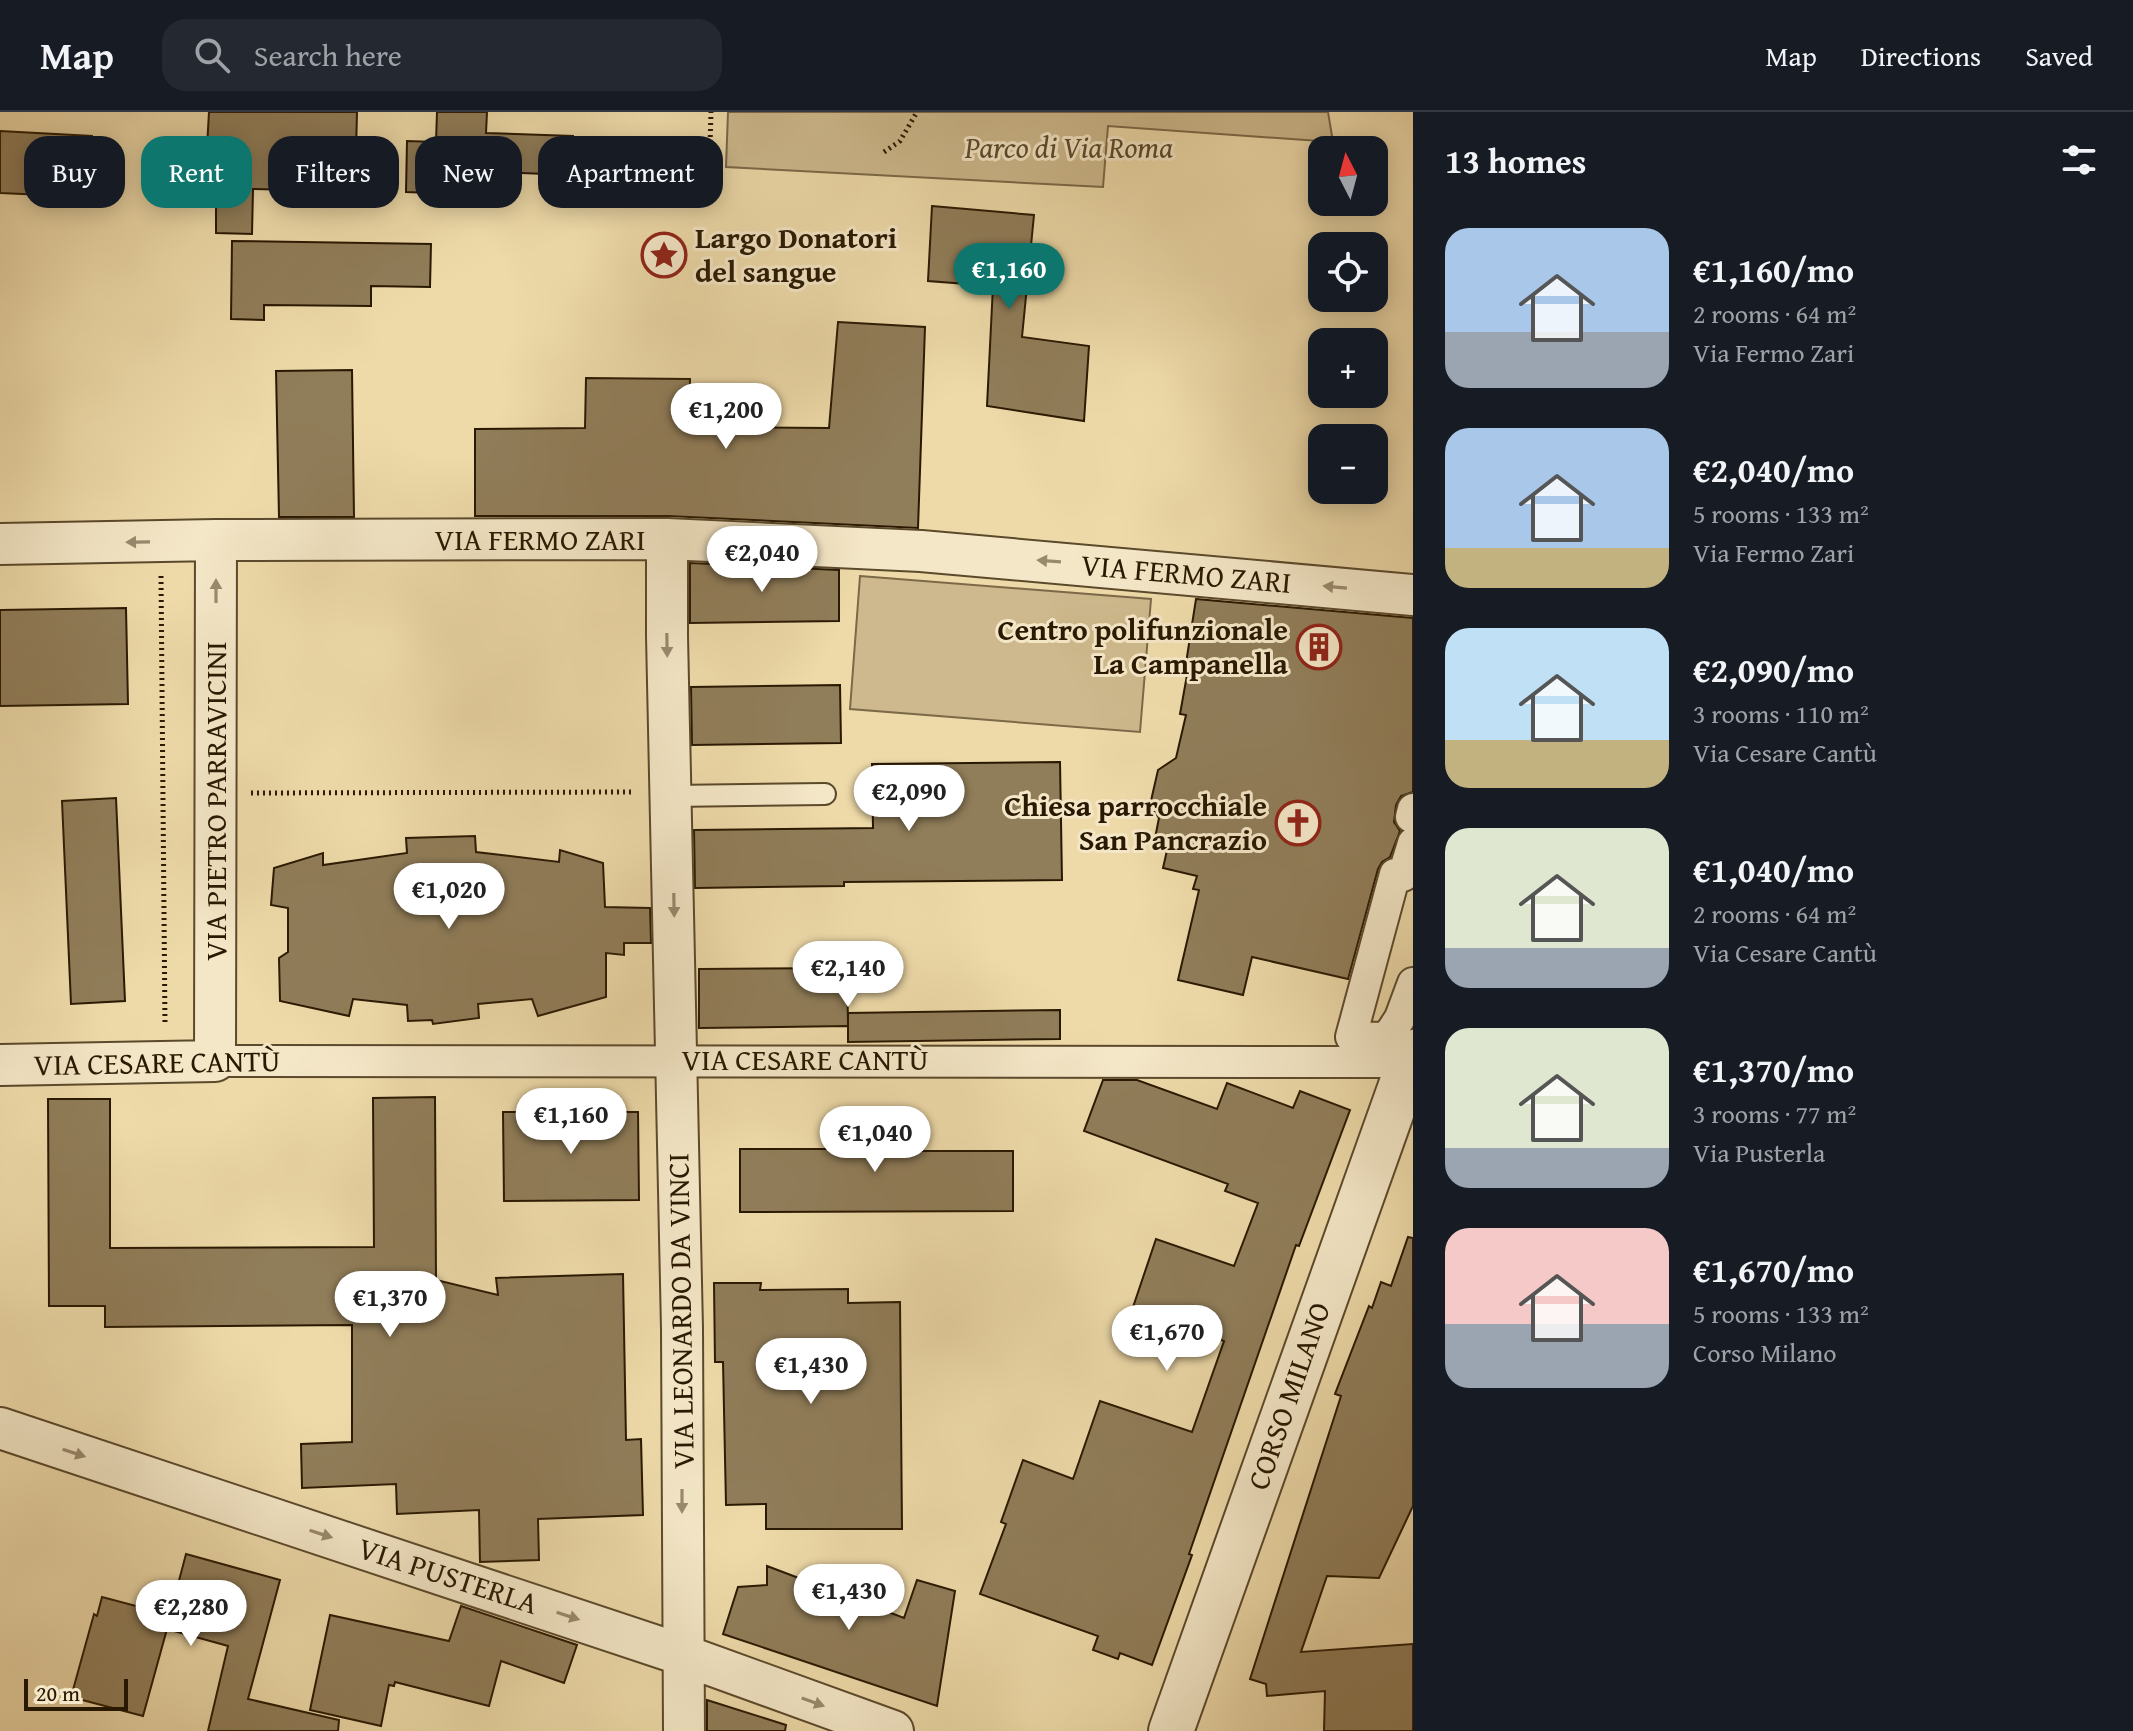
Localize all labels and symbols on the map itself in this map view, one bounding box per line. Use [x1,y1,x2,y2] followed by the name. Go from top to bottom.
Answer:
[964,125,1173,169] park label: Parco di Via Roma
[1308,136,1388,216] north arrow
[695,215,897,293] place label: Largo Donatori del sangue
[640,231,688,279] place icon: Largo Donatori del sangue
[944,243,1074,311] pin: €1,160
[661,383,791,451] pin: €1,200
[435,517,645,561] street label: VIA FERMO ZARI
[697,526,827,594] pin: €2,040
[125,536,150,548] one-way arrow
[1079,542,1293,604] street label: VIA FERMO ZARI
[1036,554,1061,567] one-way arrow
[210,578,222,603] one-way arrow
[1322,581,1347,594] one-way arrow
[998,607,1289,685] place label: Centro polifunzionale La Campanella
[1295,623,1343,671] building icon: Centro polifunzionale La Campanella
[661,633,674,658] one-way arrow
[193,641,237,961] street label: VIA PIETRO PARRAVICINI
[844,765,974,833] pin: €2,090
[1004,783,1267,861] place label: Chiesa parrocchiale San Pancrazio
[1274,799,1322,847] church icon: Chiesa parrocchiale San Pancrazio
[384,863,514,931] pin: €1,020
[668,893,680,918] one-way arrow
[783,941,913,1009] pin: €2,140
[682,1037,928,1081] street label: VIA CESARE CANTÙ
[33,1038,281,1086] street label: VIA CESARE CANTÙ
[506,1088,636,1156] pin: €1,160
[810,1106,940,1174] pin: €1,040
[655,1153,705,1469] street label: VIA LEONARDO DA VINCI
[325,1271,455,1339] pin: €1,370
[1235,1296,1341,1495] street label: CORSO MILANO
[1102,1305,1232,1373] pin: €1,670
[746,1338,876,1406] pin: €1,430
[62,1447,86,1460] one-way arrow
[676,1489,688,1514] one-way arrow
[353,1525,544,1625] street label: VIA PUSTERLA
[309,1529,333,1541] one-way arrow
[784,1564,914,1632] pin: €1,430
[126,1580,256,1648] pin: €2,280
[556,1610,580,1623] one-way arrow
[24,1675,128,1711] scale bar
[801,1696,825,1709] one-way arrow

